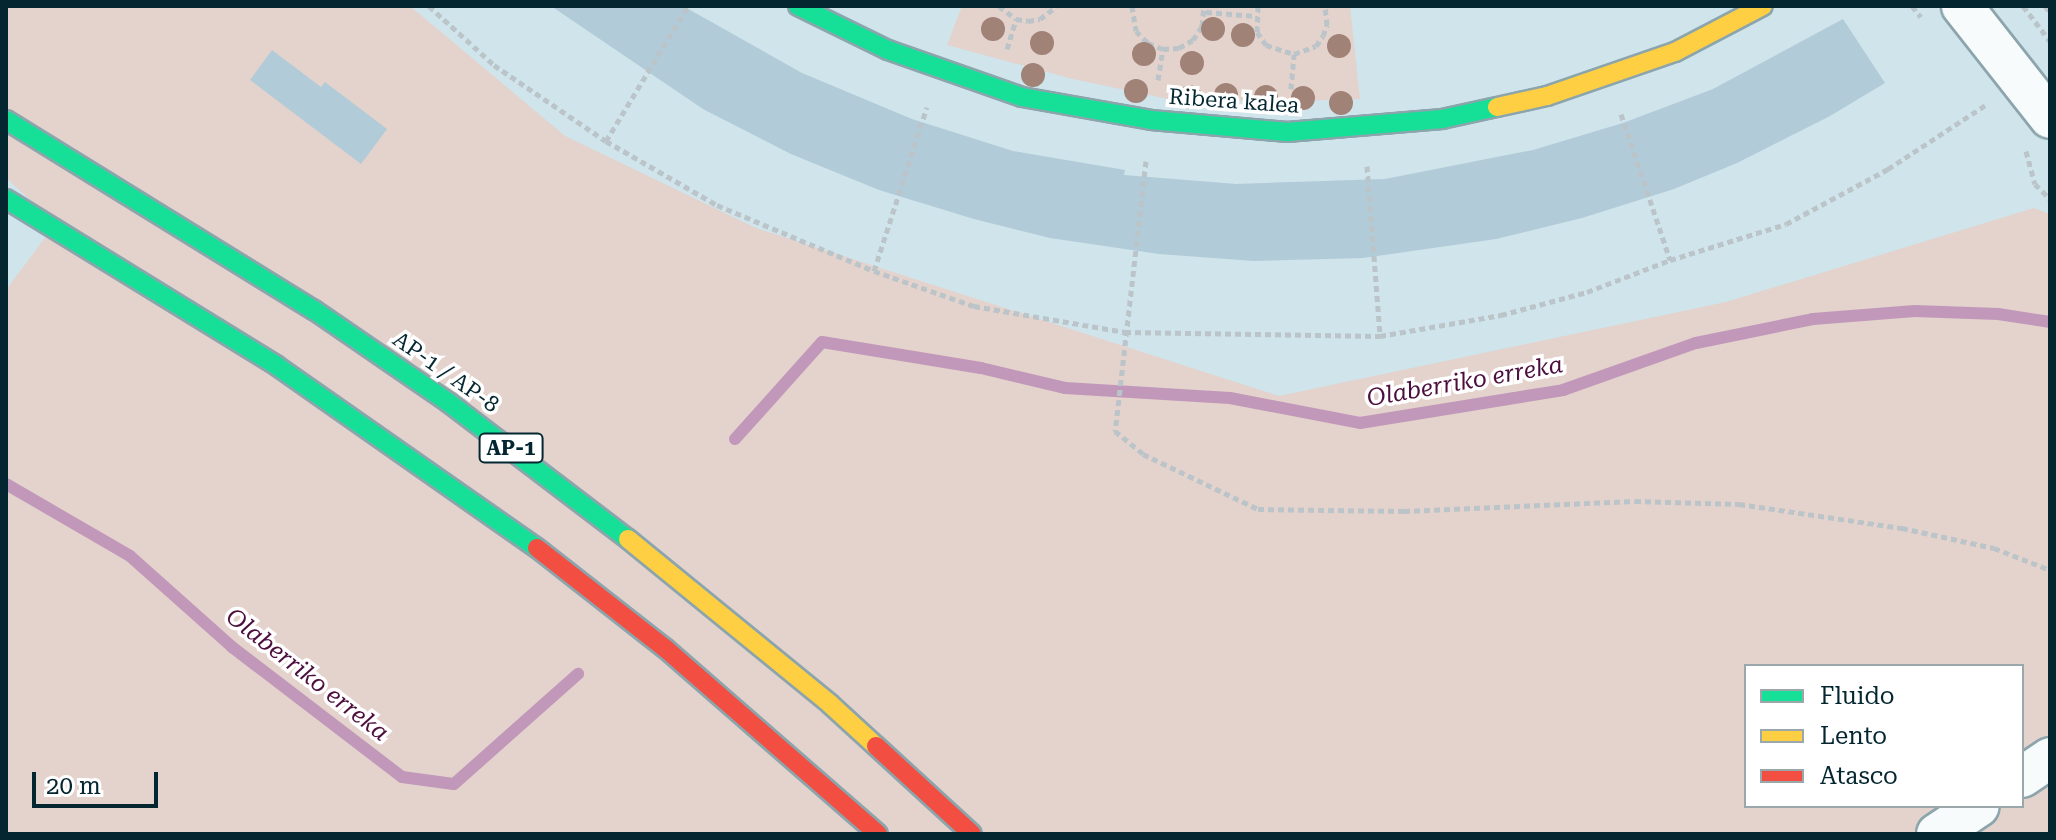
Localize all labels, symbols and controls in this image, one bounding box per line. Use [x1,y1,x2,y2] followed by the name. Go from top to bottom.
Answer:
[1168,83,1300,119] street label: Ribera kalea
[388,326,504,418] street label: AP-1 / AP-8
[1365,351,1565,413] water label: Olaberriko erreka
[477,432,545,464] road number: AP-1
[220,603,394,747] water label: Olaberriko erreka
[1744,664,2024,808] legend
[1820,682,1895,710] text: Fluido
[1820,722,1887,750] text: Lento
[36,756,162,806] scale bar
[1820,762,1898,790] text: Atasco
[46,772,101,800] text: 20 m

